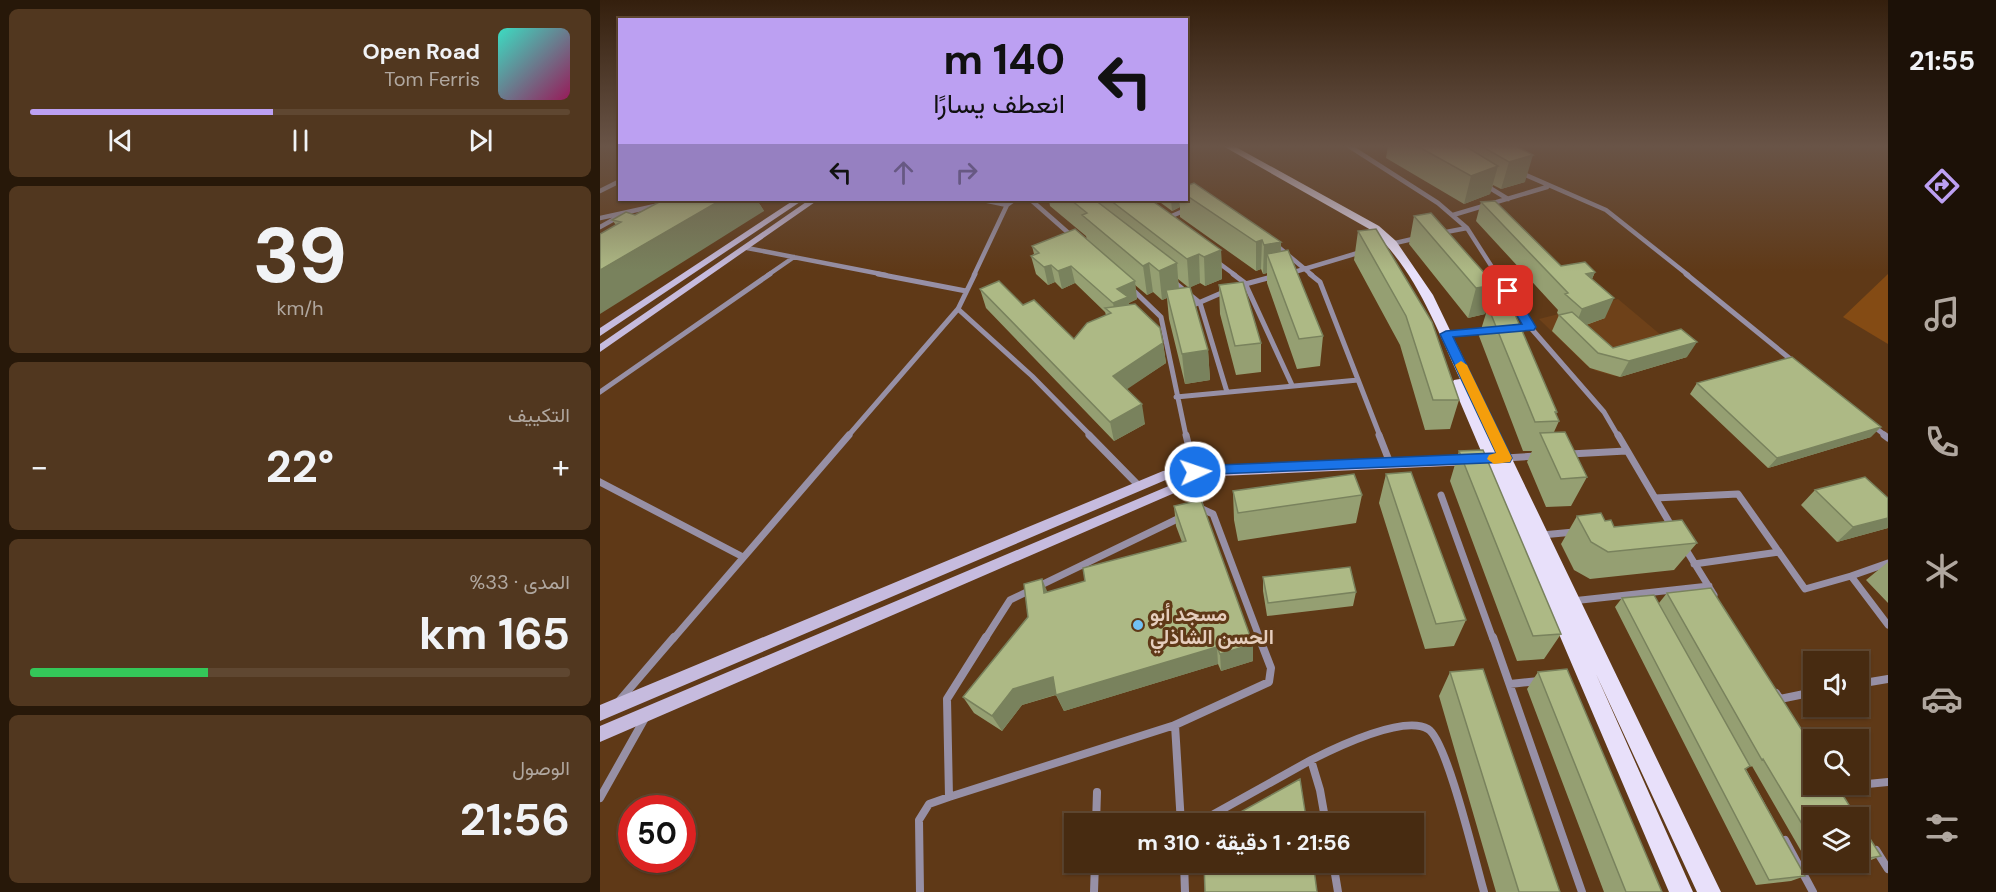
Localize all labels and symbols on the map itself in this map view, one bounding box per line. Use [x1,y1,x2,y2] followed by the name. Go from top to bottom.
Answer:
[1482,265,1533,316] pin
[1163,440,1227,504] position arrow
[1150,601,1274,654] place label: مسجد أبو الحسن الشاذلي
[1131,618,1145,632] marker: مسجد أبو الحسن الشاذلي
[618,795,696,873] speed limit sign: 50

